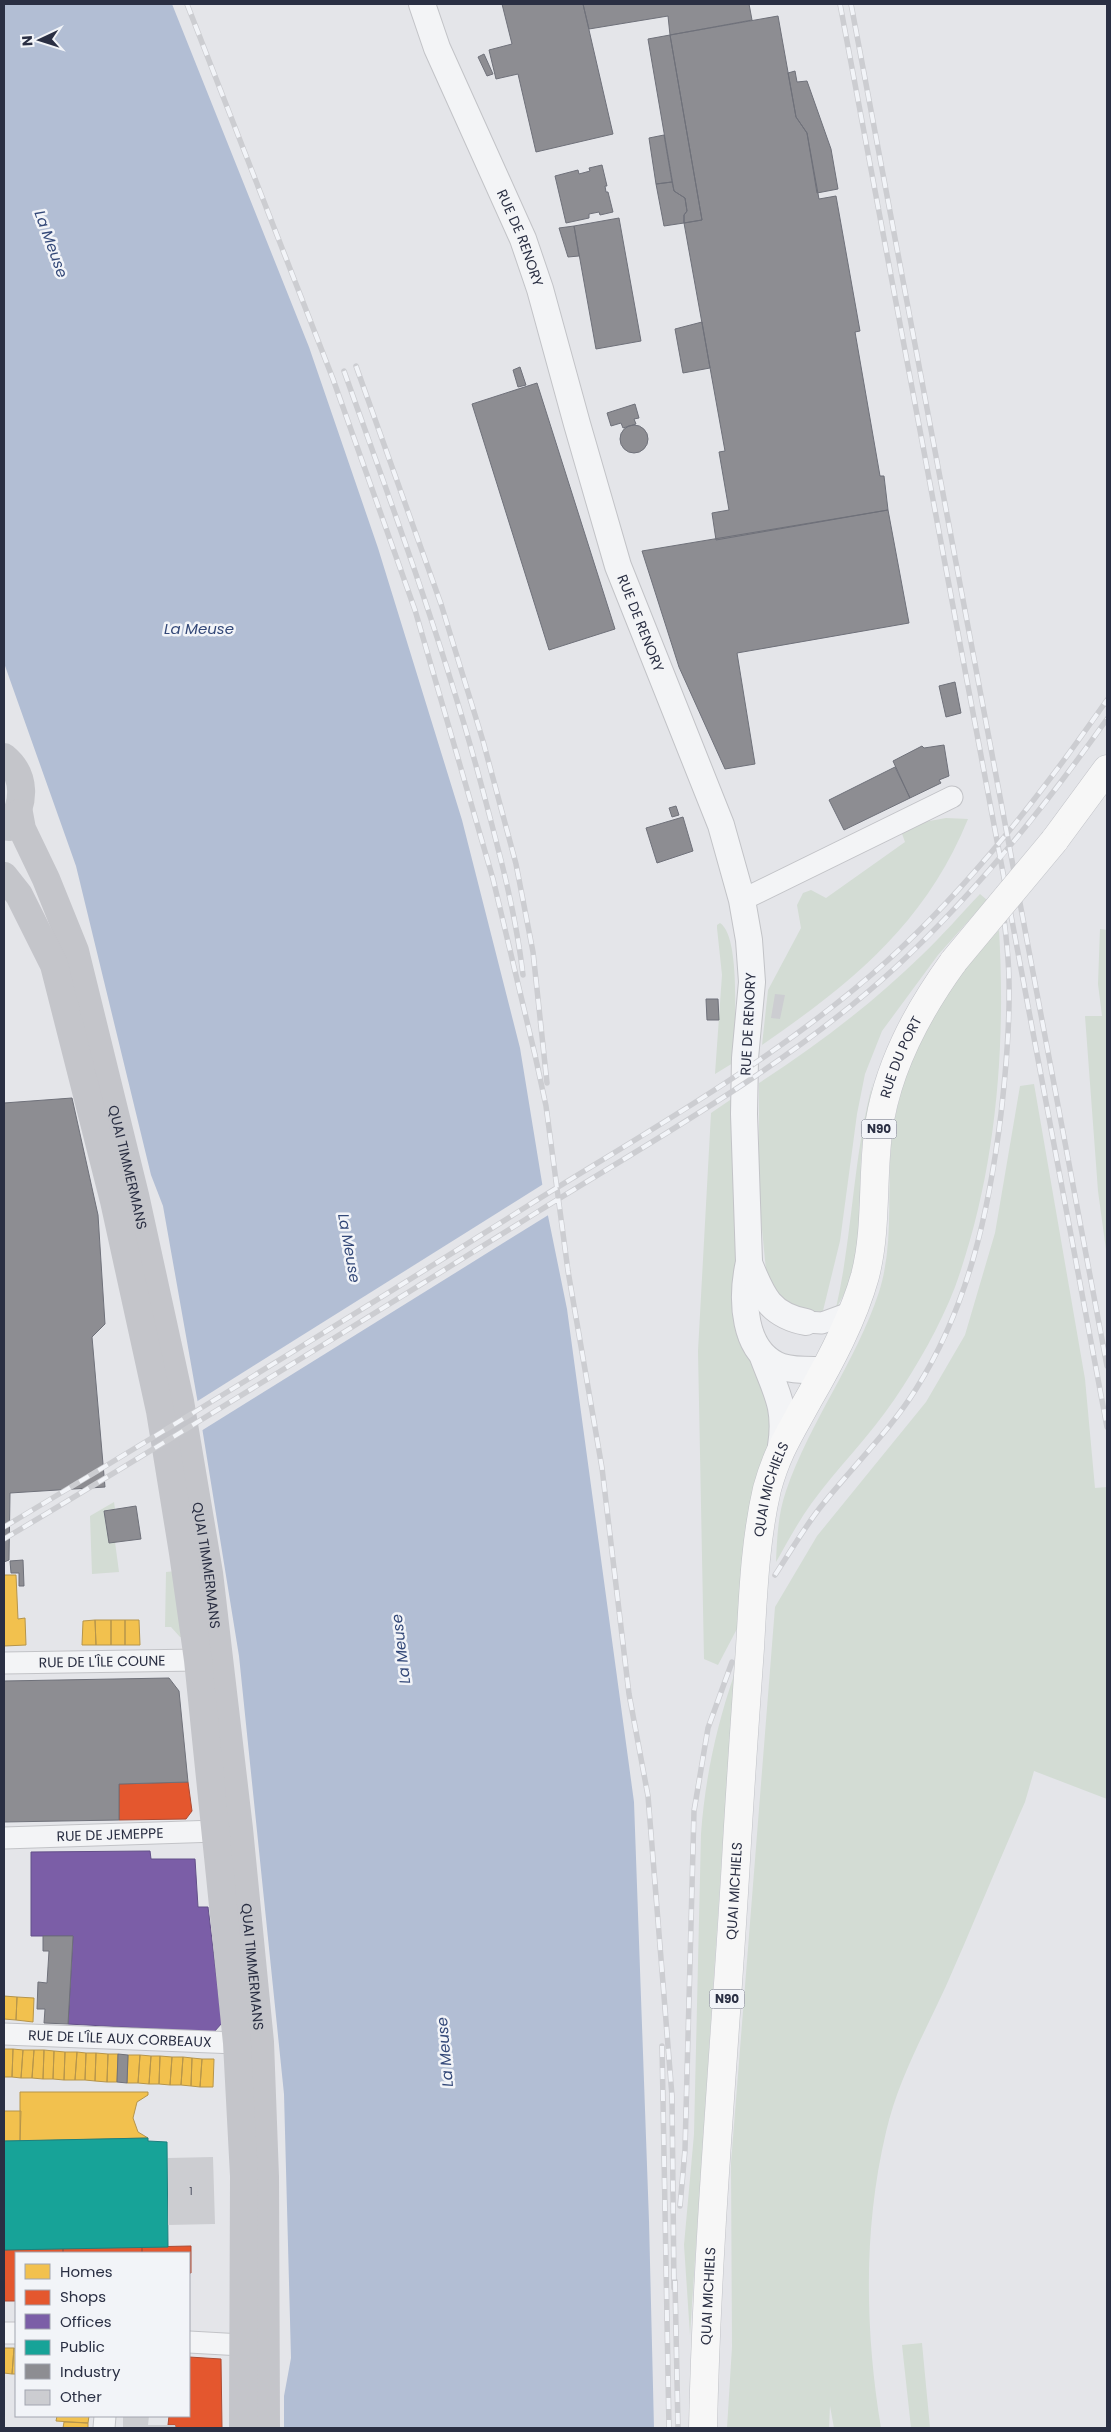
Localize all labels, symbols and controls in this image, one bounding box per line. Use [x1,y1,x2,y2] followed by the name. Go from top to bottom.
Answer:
[15,15,65,65] north arrow
[17,35,37,47] text: N
[492,186,548,289] street label: RUE DE RENORY
[30,207,73,280] water label: La Meuse
[612,572,669,675] street label: RUE DE RENORY
[164,618,234,639] water label: La Meuse
[735,972,761,1076] street label: RUE DE RENORY
[875,1012,927,1100] street label: RUE DU PORT
[103,1103,152,1231] street label: QUAI TIMMERMANS
[862,1120,896,1138] road number: N90
[333,1212,366,1284] water label: La Meuse
[749,1438,794,1538] street label: QUAI MICHIELS
[187,1501,225,1630] street label: QUAI TIMMERMANS
[386,1613,415,1685] water label: La Meuse
[38,1651,166,1672] street label: RUE DE L'ÎLE COUNE
[56,1823,164,1846] street label: RUE DE JEMEPPE
[721,1841,747,1941] street label: QUAI MICHIELS
[236,1902,269,2031] street label: QUAI TIMMERMANS
[710,1990,744,2008] road number: N90
[431,2016,458,2088] water label: La Meuse
[28,2025,212,2052] street label: RUE DE L'ÎLE AUX CORBEAUX
[189,2183,193,2199] house number: 1
[696,2247,720,2346] street label: QUAI MICHIELS
[15,2252,190,2417] legend
[60,2261,113,2282] text: Homes
[60,2286,106,2307] text: Shops
[60,2311,112,2332] text: Offices
[60,2336,105,2357] text: Public
[60,2361,121,2382] text: Industry
[60,2386,102,2407] text: Other

